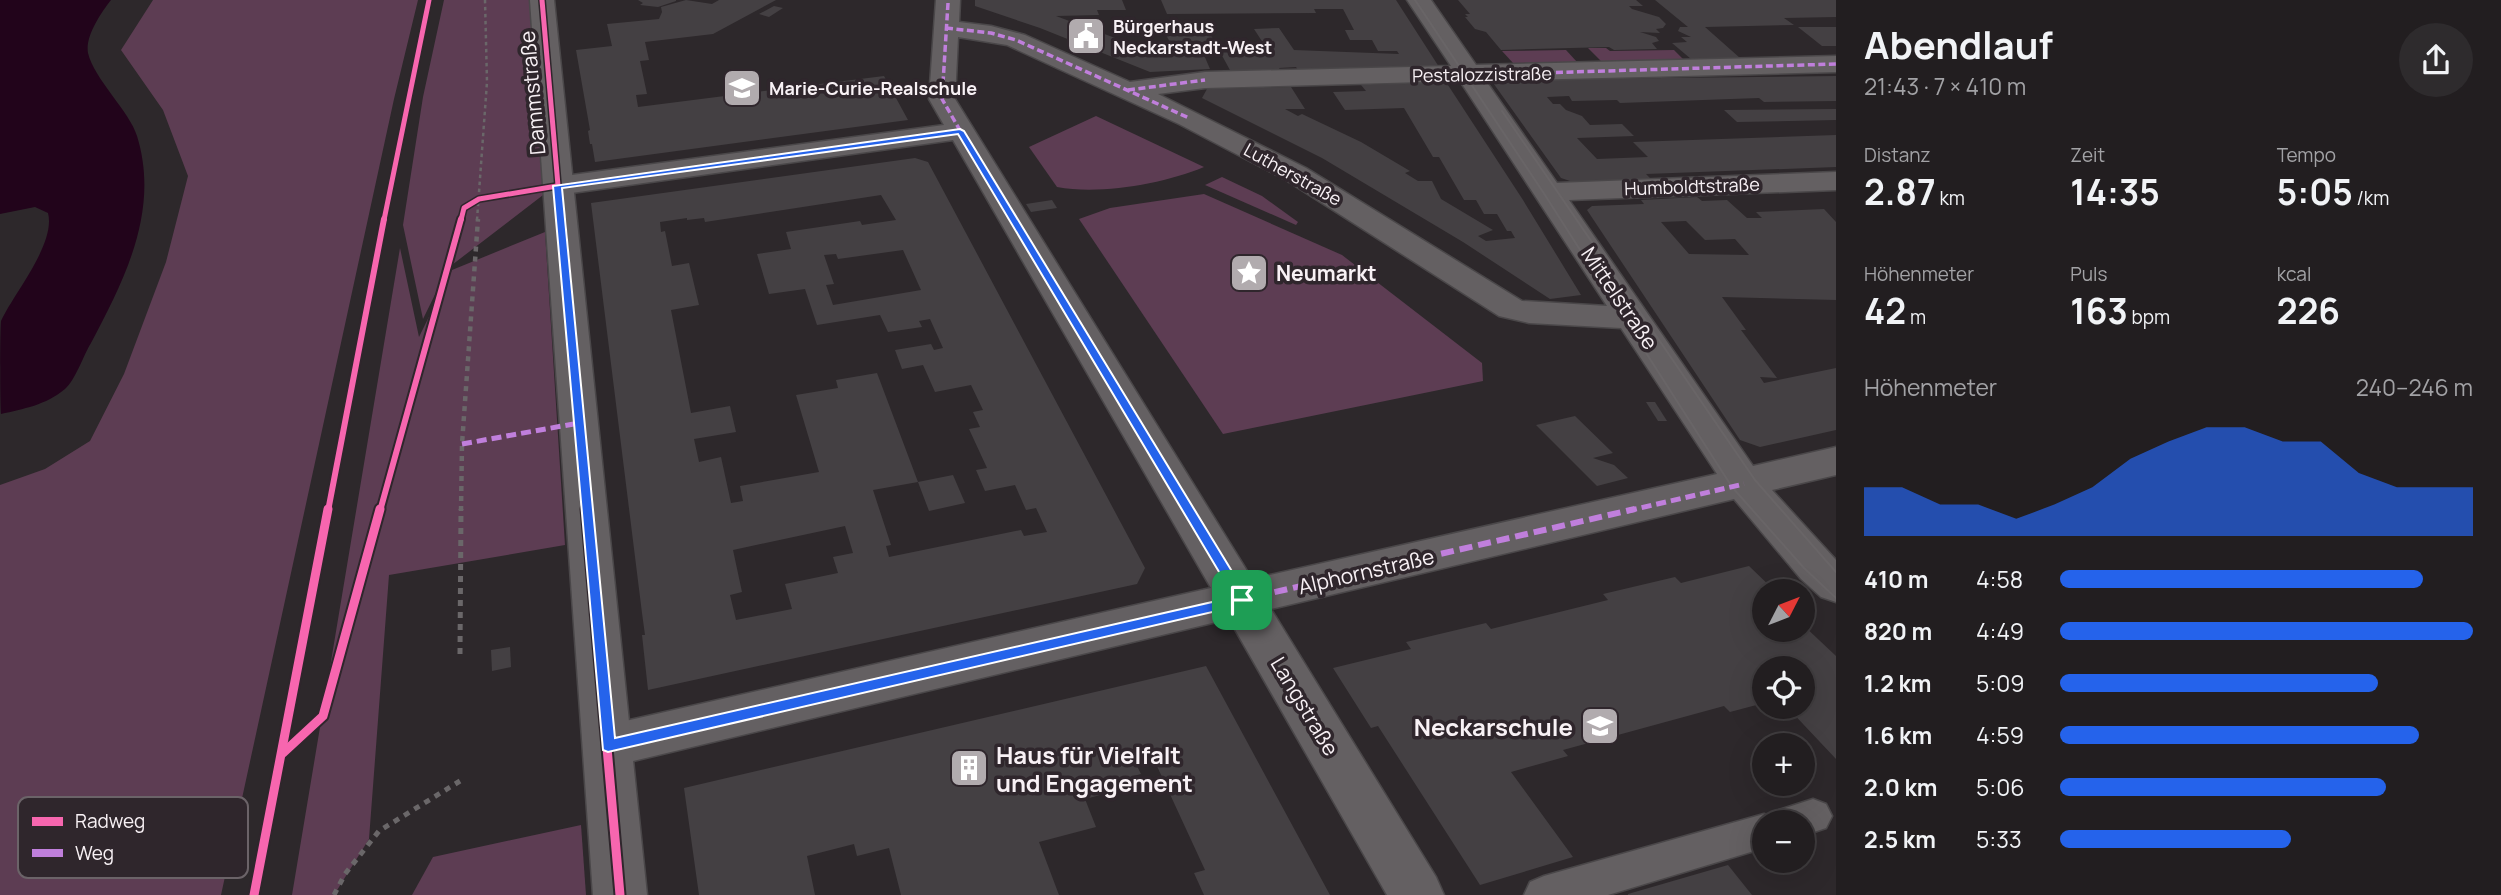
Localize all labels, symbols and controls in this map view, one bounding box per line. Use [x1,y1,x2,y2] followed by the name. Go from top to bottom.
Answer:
[1113,14,1272,59] place label: Bürgerhaus Neckarstadt-West
[1065,15,1107,57] public building icon: Bürgerhaus Neckarstadt-West
[1864,18,2053,70] text: Abendlauf
[2399,23,2473,97] button: share
[513,30,551,156] street label: Dammstraße
[1412,61,1552,87] street label: Pestalozzistraße
[721,67,763,109] school or university icon: Marie-Curie-Realschule
[1864,70,2026,102] text: 21:43 · 7 × 410 m
[769,76,977,100] place label: Marie-Curie-Realschule
[1240,137,1346,211] street label: Lutherstraße
[1864,142,1931,168] text: Distanz
[2070,142,2105,168] text: Zeit
[2277,142,2336,168] text: Tempo
[1864,168,1936,216] text: 2.87
[2070,168,2160,216] text: 14:35
[2277,168,2353,216] text: 5:05
[1624,172,1760,200] street label: Humboldtstraße
[1936,185,1965,211] text: km
[2353,185,2389,211] text: /km
[1575,241,1665,355] street label: Mittelstraße
[1228,252,1270,294] place icon: Neumarkt
[1276,259,1377,287] place label: Neumarkt
[1864,261,1974,287] text: Höhenmeter
[2070,261,2108,287] text: Puls
[2277,261,2311,287] text: kcal
[1864,287,1906,335] text: 42
[2070,287,2128,335] text: 163
[2277,287,2340,335] text: 226
[1906,304,1926,330] text: m
[2128,304,2170,330] text: bpm
[1864,371,1997,403] text: Höhenmeter
[2356,371,2473,403] text: 240–246 m
[1295,542,1437,600] street label: Alphornstraße
[1864,563,1928,595] text: 410 m
[1976,563,2023,595] text: 4:58
[1212,570,1272,630] pin
[1752,579,1815,642] north arrow
[1752,579,1815,873] map controls
[1223,581,1261,619] icon: arrive
[1864,615,1932,647] text: 820 m
[1976,615,2024,647] text: 4:49
[1265,651,1345,761] street label: Langstraße
[1752,656,1815,719] button: locate
[1864,667,1931,699] text: 1.2 km
[1976,667,2024,699] text: 5:09
[1579,705,1621,747] school or university icon: Neckarschule
[1414,710,1573,743] place label: Neckarschule
[1864,719,1932,751] text: 1.6 km
[1976,719,2024,751] text: 4:59
[1752,733,1815,796] button: +
[996,738,1193,799] place label: Haus für Vielfalt und Engagement
[948,747,990,789] building icon: Haus für Vielfalt und Engagement
[1864,771,1937,803] text: 2.0 km
[1976,771,2024,803] text: 5:06
[18,797,248,878] legend
[75,808,145,834] text: Radweg
[1752,810,1815,873] button: −
[1864,823,1936,855] text: 2.5 km
[1976,823,2022,855] text: 5:33
[75,840,114,866] text: Weg

